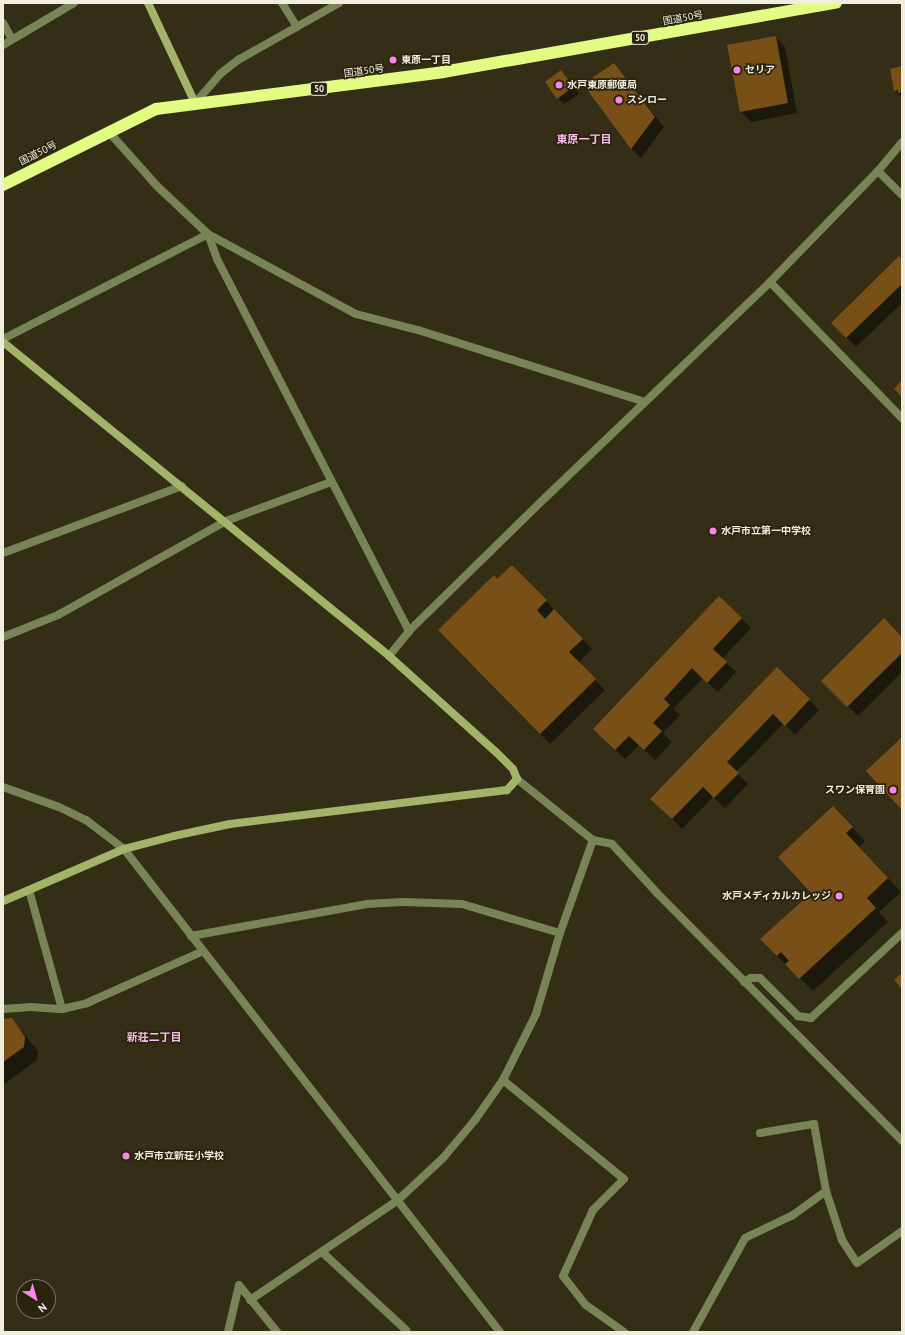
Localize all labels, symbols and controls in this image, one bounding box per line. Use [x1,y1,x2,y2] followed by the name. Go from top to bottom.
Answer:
[662,9,704,27] street label: 国道50号
[630,31,650,45] road number: 50
[401,54,451,66] place label: 東原一丁目
[388,55,398,65] marker: 東原一丁目
[343,62,385,80] street label: 国道50号
[745,64,775,76] place label: セリア
[732,65,742,75] marker: セリア
[567,79,637,91] place label: 水戸東原郵便局
[554,80,564,90] marker: 水戸東原郵便局
[309,82,329,96] road number: 50
[627,94,667,106] place label: スシロー
[614,95,624,105] marker: スシロー
[557,132,611,146] district label: 東原一丁目
[17,138,59,168] street label: 国道50号
[721,525,811,537] place label: 水戸市立第一中学校
[708,526,718,536] marker: 水戸市立第一中学校
[825,784,885,796] place label: スワン保育園
[888,785,898,795] marker: スワン保育園
[721,890,831,902] place label: 水戸メディカルカレッジ
[834,891,844,901] marker: 水戸メディカルカレッジ
[127,1030,181,1044] district label: 新荘二丁目
[134,1150,224,1162] place label: 水戸市立新荘小学校
[121,1151,131,1161] marker: 水戸市立新荘小学校
[16,1279,56,1319] north arrow
[36,1300,50,1316] text: N

